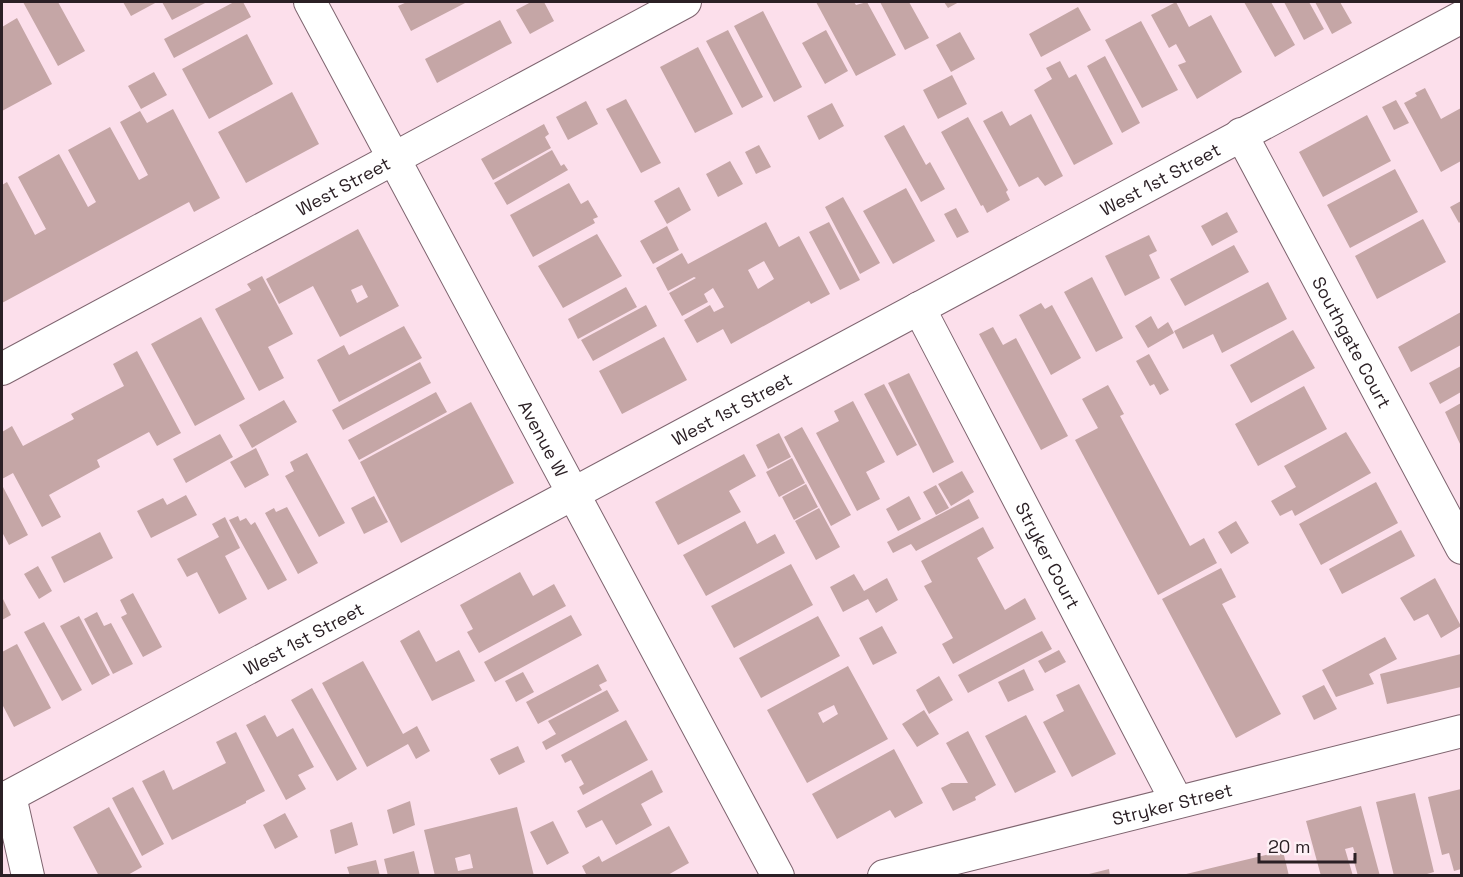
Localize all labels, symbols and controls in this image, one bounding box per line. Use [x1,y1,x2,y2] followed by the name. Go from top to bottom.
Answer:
[1096,137,1224,221] street label: West 1st Street
[292,151,394,220] street label: West Street
[1308,272,1397,412] street label: Southgate Court
[668,367,796,450] street label: West 1st Street
[514,396,574,481] street label: Avenue W
[1011,498,1085,613] street label: Stryker Court
[239,597,367,680] street label: West 1st Street
[1109,778,1235,830] street label: Stryker Street
[1259,826,1355,864] scale bar
[1268,835,1311,858] text: 20 m

